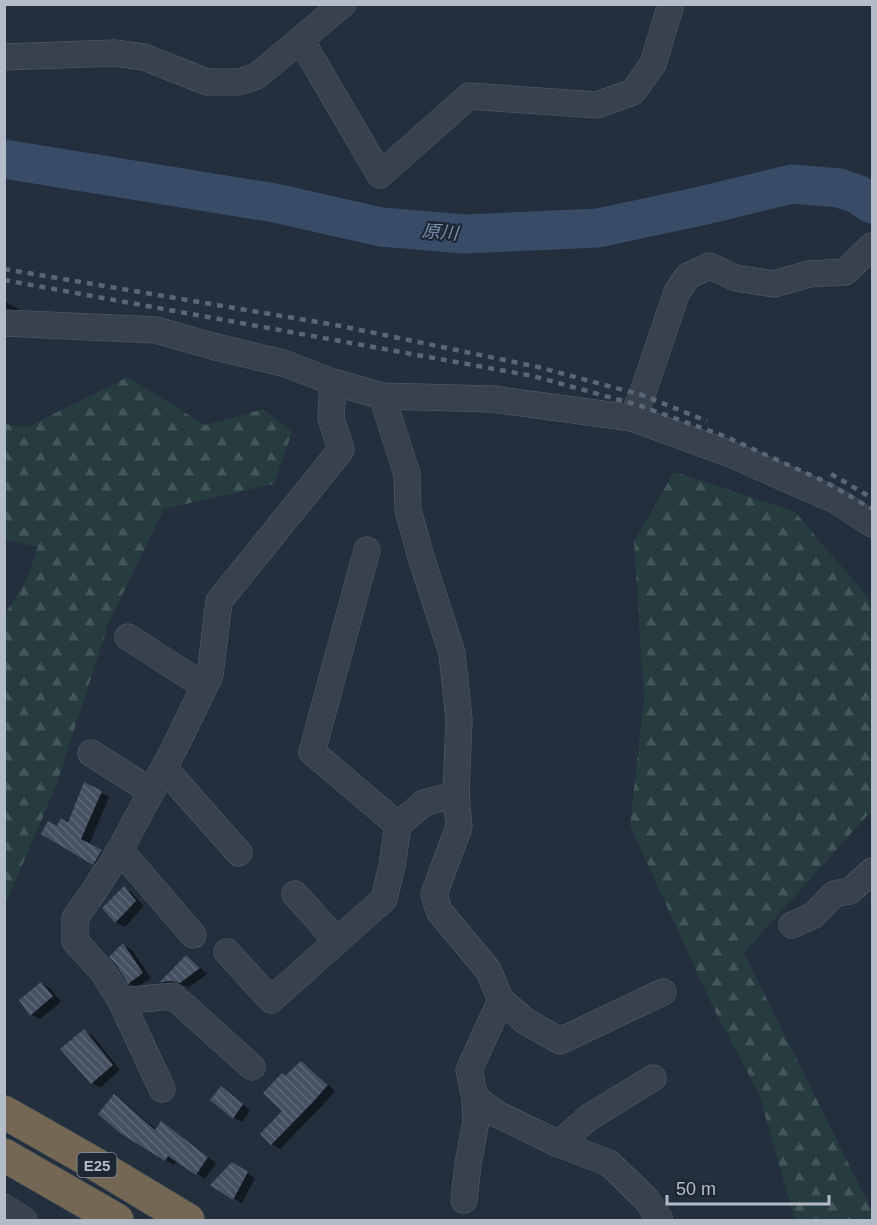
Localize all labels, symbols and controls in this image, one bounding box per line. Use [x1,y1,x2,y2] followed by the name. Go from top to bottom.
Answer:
[421,220,461,244] water label: 原川
[78,1153,116,1177] road number: E25
[667,1168,829,1206] scale bar
[676,1179,716,1199] text: 50 m

